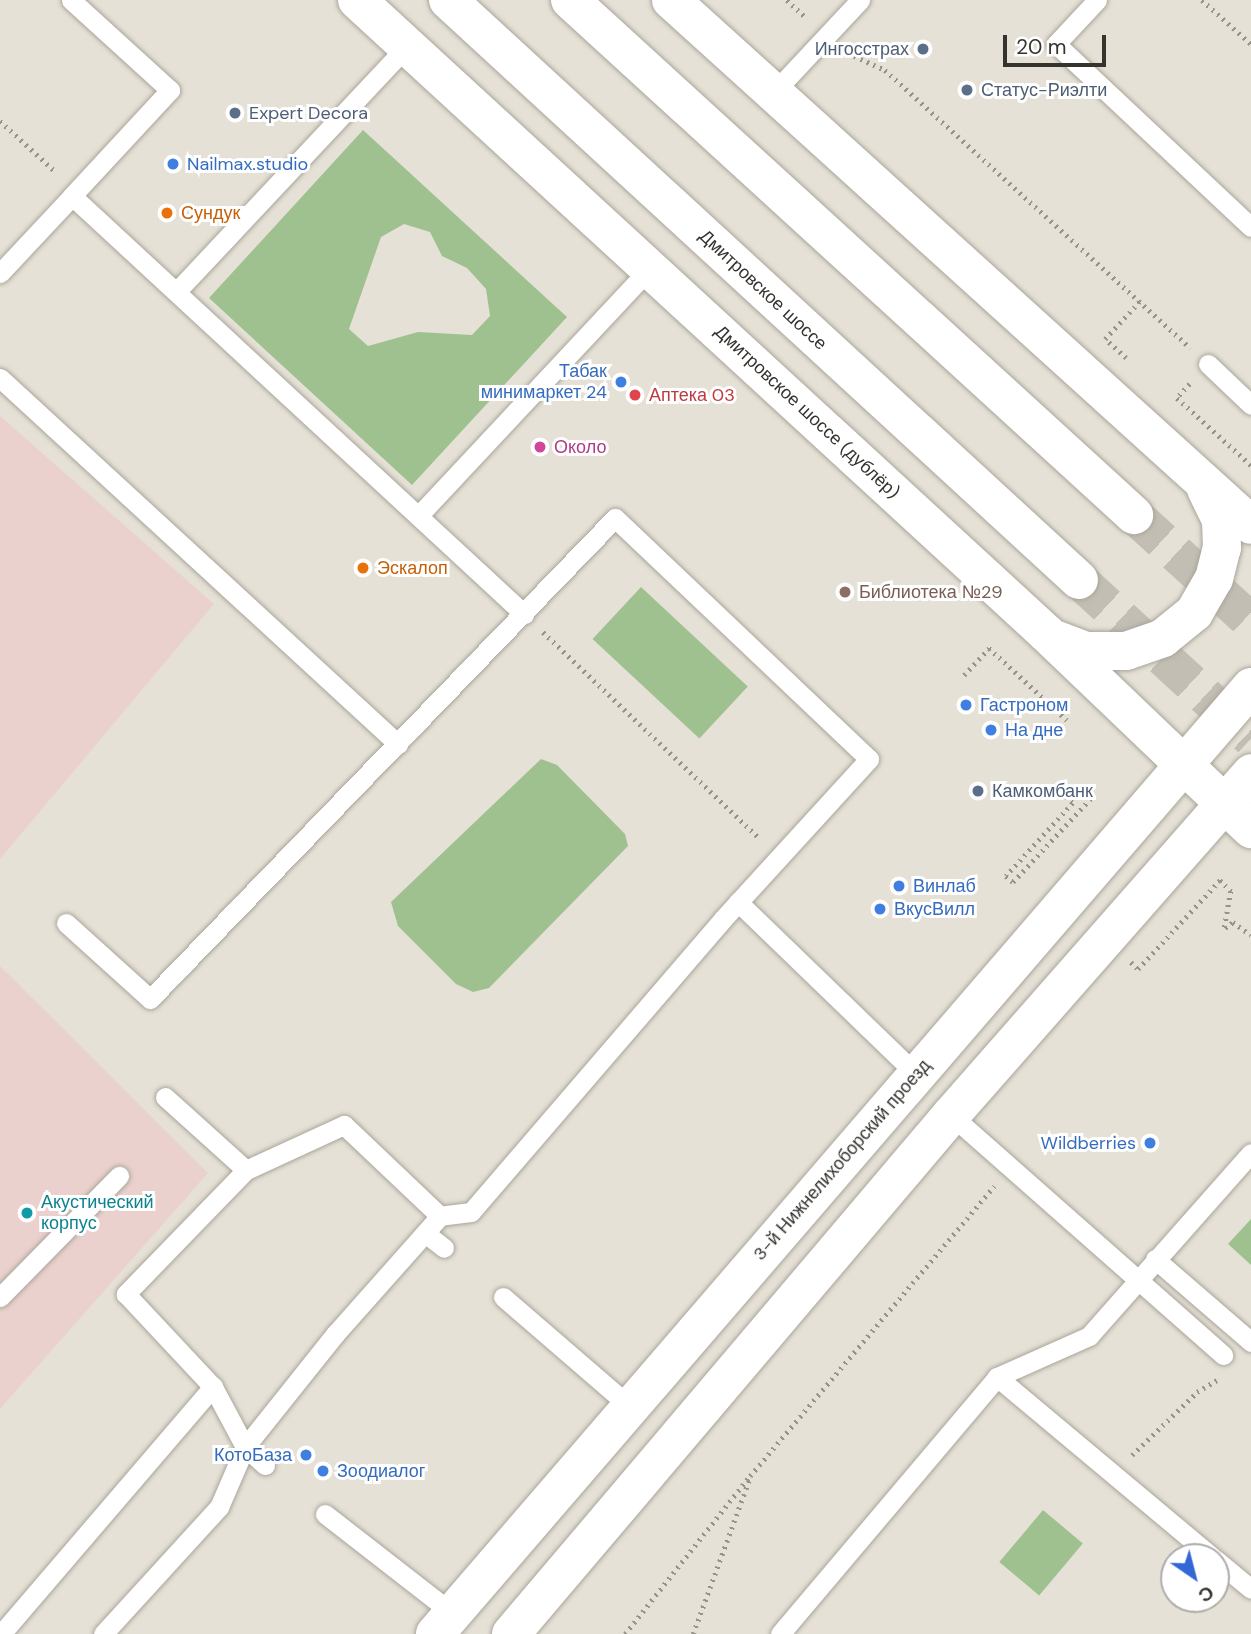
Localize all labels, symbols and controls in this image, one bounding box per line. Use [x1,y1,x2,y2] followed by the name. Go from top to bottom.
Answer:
[1006,21,1109,65] scale bar
[1016,33,1067,61] text: 20 m
[815,38,909,60] place label: Ингосстрах
[915,41,931,57] marker: Ингосстрах
[981,79,1107,101] place label: Статус-Риэлти
[959,82,975,98] marker: Статус-Риэлти
[249,102,368,124] place label: Expert Decora
[227,105,243,121] marker: Expert Decora
[187,153,308,175] place label: Nailmax.studio
[165,156,181,172] marker: Nailmax.studio
[181,202,240,224] place label: Сундук
[159,205,175,221] marker: Сундук
[695,225,831,355] street label: Дмитровское шоссе
[710,321,904,503] street label: Дмитровское шоссе (дублёр)
[481,361,607,404] place label: Табак минимаркет 24
[613,374,629,390] marker: Табак минимаркет 24
[649,384,735,406] place label: Аптека 03
[627,387,643,403] marker: Аптека 03
[554,436,606,458] place label: Около
[532,439,548,455] marker: Около
[377,557,448,579] place label: Эскалоп
[355,560,371,576] marker: Эскалоп
[859,581,1002,603] place label: Библиотека №29
[837,584,853,600] marker: Библиотека №29
[980,694,1068,716] place label: Гастроном
[958,697,974,713] marker: Гастроном
[1005,719,1063,741] place label: На дне
[983,722,999,738] marker: На дне
[992,780,1093,802] place label: Камкомбанк
[970,783,986,799] marker: Камкомбанк
[913,875,976,897] place label: Винлаб
[891,878,907,894] marker: Винлаб
[894,898,975,920] place label: ВкусВилл
[872,901,888,917] marker: ВкусВилл
[749,1055,935,1265] street label: 3-й Нижнелихоборский проезд
[1041,1132,1136,1154] place label: Wildberries
[1142,1135,1158,1151] marker: Wildberries
[41,1192,154,1234] place label: Акустический корпус
[19,1205,35,1221] marker: Акустический корпус
[214,1444,292,1466] place label: КотоБаза
[298,1447,314,1463] marker: КотоБаза
[337,1460,425,1482] place label: Зоодиалог
[315,1463,331,1479] marker: Зоодиалог
[1160,1543,1230,1613] north arrow
[1193,1580,1219,1608] text: С

